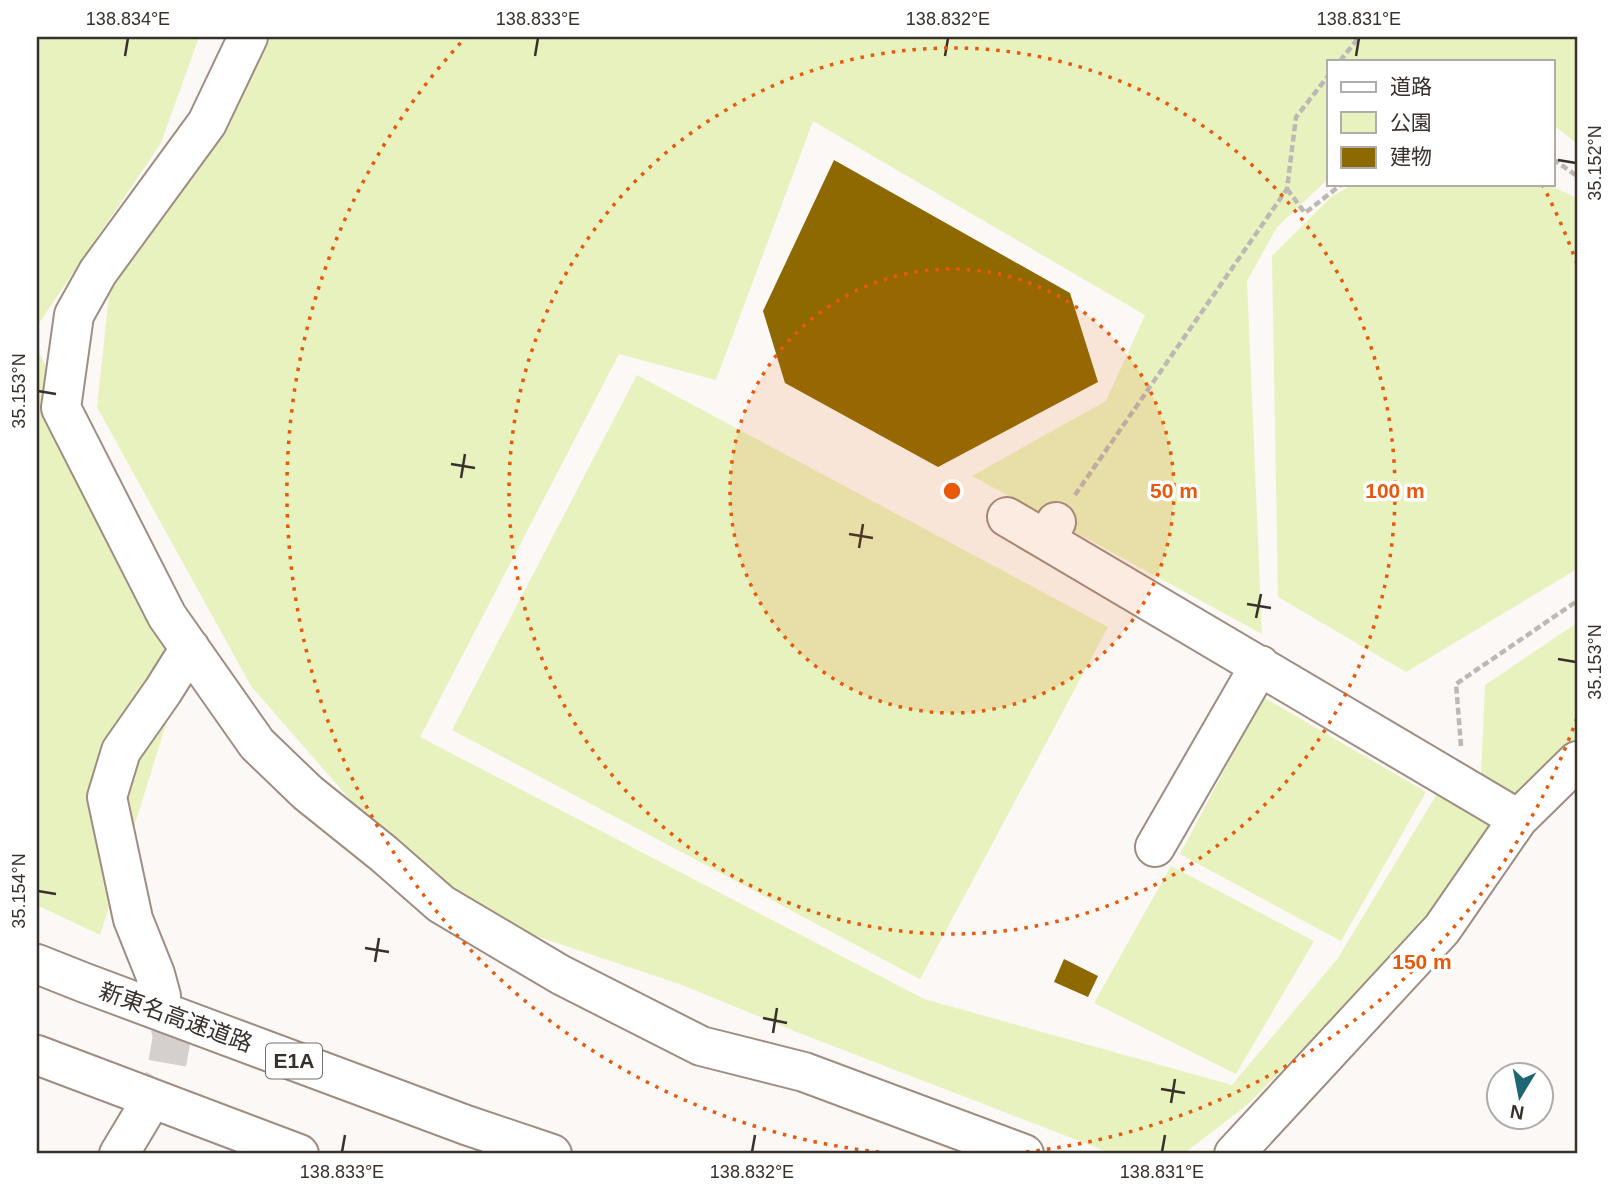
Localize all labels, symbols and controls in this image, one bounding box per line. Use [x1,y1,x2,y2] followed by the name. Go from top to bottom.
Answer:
[86,9,170,29] text: 138.834°E
[496,9,580,29] text: 138.833°E
[906,9,990,29] text: 138.832°E
[1317,9,1401,29] text: 138.831°E
[1327,60,1554,186] legend
[1390,75,1432,98] text: 道路
[1390,111,1432,134] text: 公園
[1585,125,1605,201] text: 35.152°N
[1390,145,1432,168] text: 建物
[9,353,29,429] text: 35.153°N
[940,479,964,503] centre of rings
[1150,479,1198,502] text: 50 m
[1365,479,1425,502] text: 100 m
[1585,624,1605,700] text: 35.153°N
[9,853,29,929] text: 35.154°N
[1392,950,1452,973] text: 150 m
[96,977,256,1057] street label: 新東名高速道路
[266,1044,322,1078] road number: E1A
[1484,1062,1554,1132] north arrow
[1509,1101,1526,1124] text: N
[300,1162,384,1182] text: 138.833°E
[710,1162,794,1182] text: 138.832°E
[1120,1162,1204,1182] text: 138.831°E

